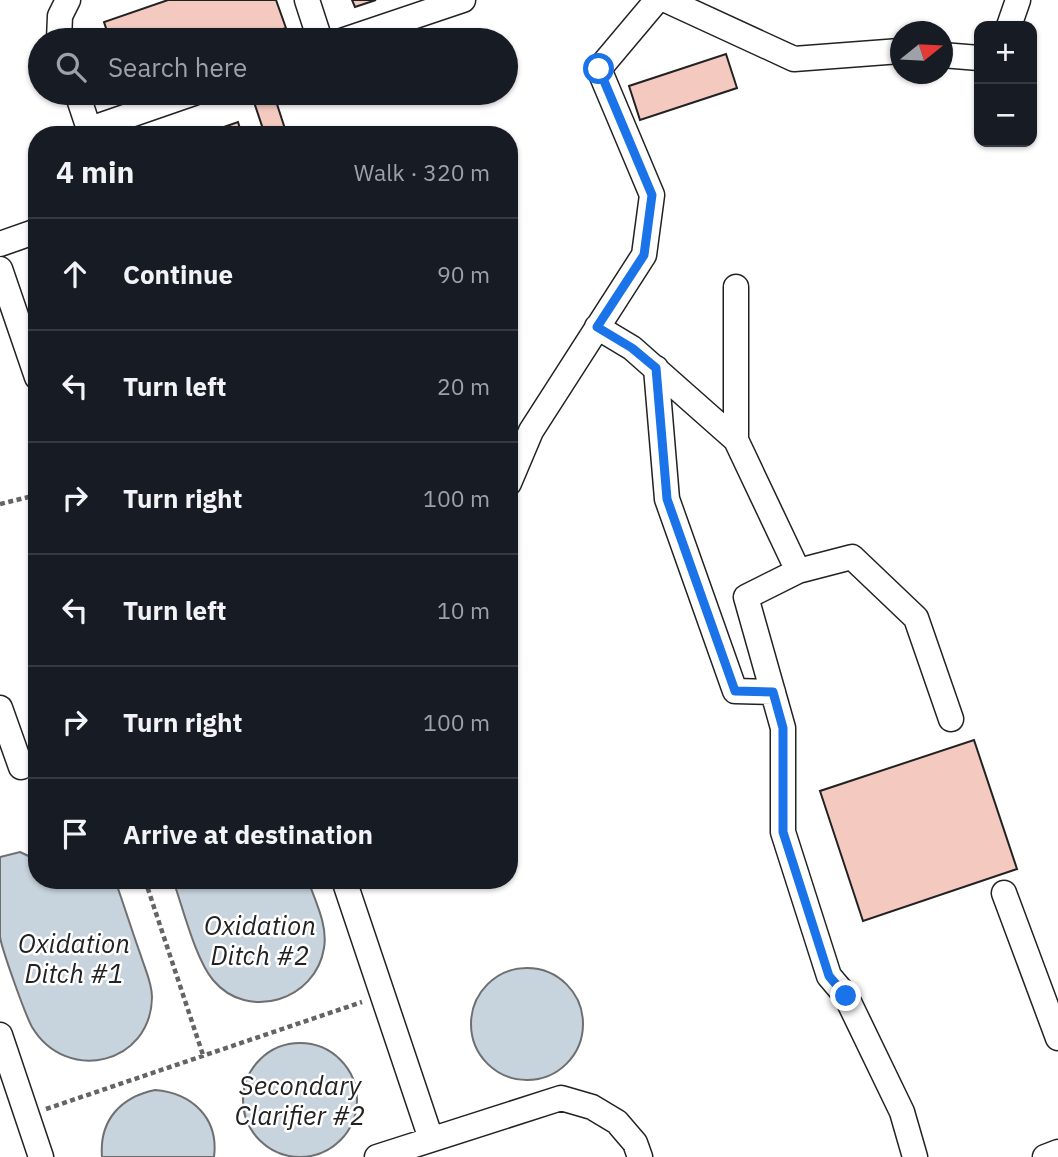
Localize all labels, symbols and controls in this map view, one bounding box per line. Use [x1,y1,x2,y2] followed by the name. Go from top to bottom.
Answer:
[890,21,953,84] north arrow
[974,21,1037,147] map controls
[974,21,1037,84] button: +
[28,28,518,105] search box
[52,48,90,86] icon: search
[108,50,247,84] text: Search here
[583,53,614,84] route start
[974,84,1037,147] button: −
[56,152,134,191] text: 4 min
[354,157,490,187] text: Walk · 320 m
[56,255,94,293] icon: ahead
[123,257,233,291] text: Continue
[437,259,490,289] text: 90 m
[56,367,94,405] icon: left
[123,369,226,403] text: Turn left
[437,371,490,401] text: 20 m
[56,479,94,517] icon: right
[123,481,242,515] text: Turn right
[423,483,490,513] text: 100 m
[56,591,94,629] icon: left
[123,593,226,627] text: Turn left
[437,595,490,625] text: 10 m
[56,703,94,741] icon: right
[123,705,242,739] text: Turn right
[423,707,490,737] text: 100 m
[56,815,94,853] icon: arrive
[123,817,373,851] text: Arrive at destination
[204,908,316,972] water label: Oxidation Ditch #2
[18,926,130,990] water label: Oxidation Ditch #1
[830,980,861,1011] route end
[235,1068,365,1132] water label: Secondary Clarifier #2

